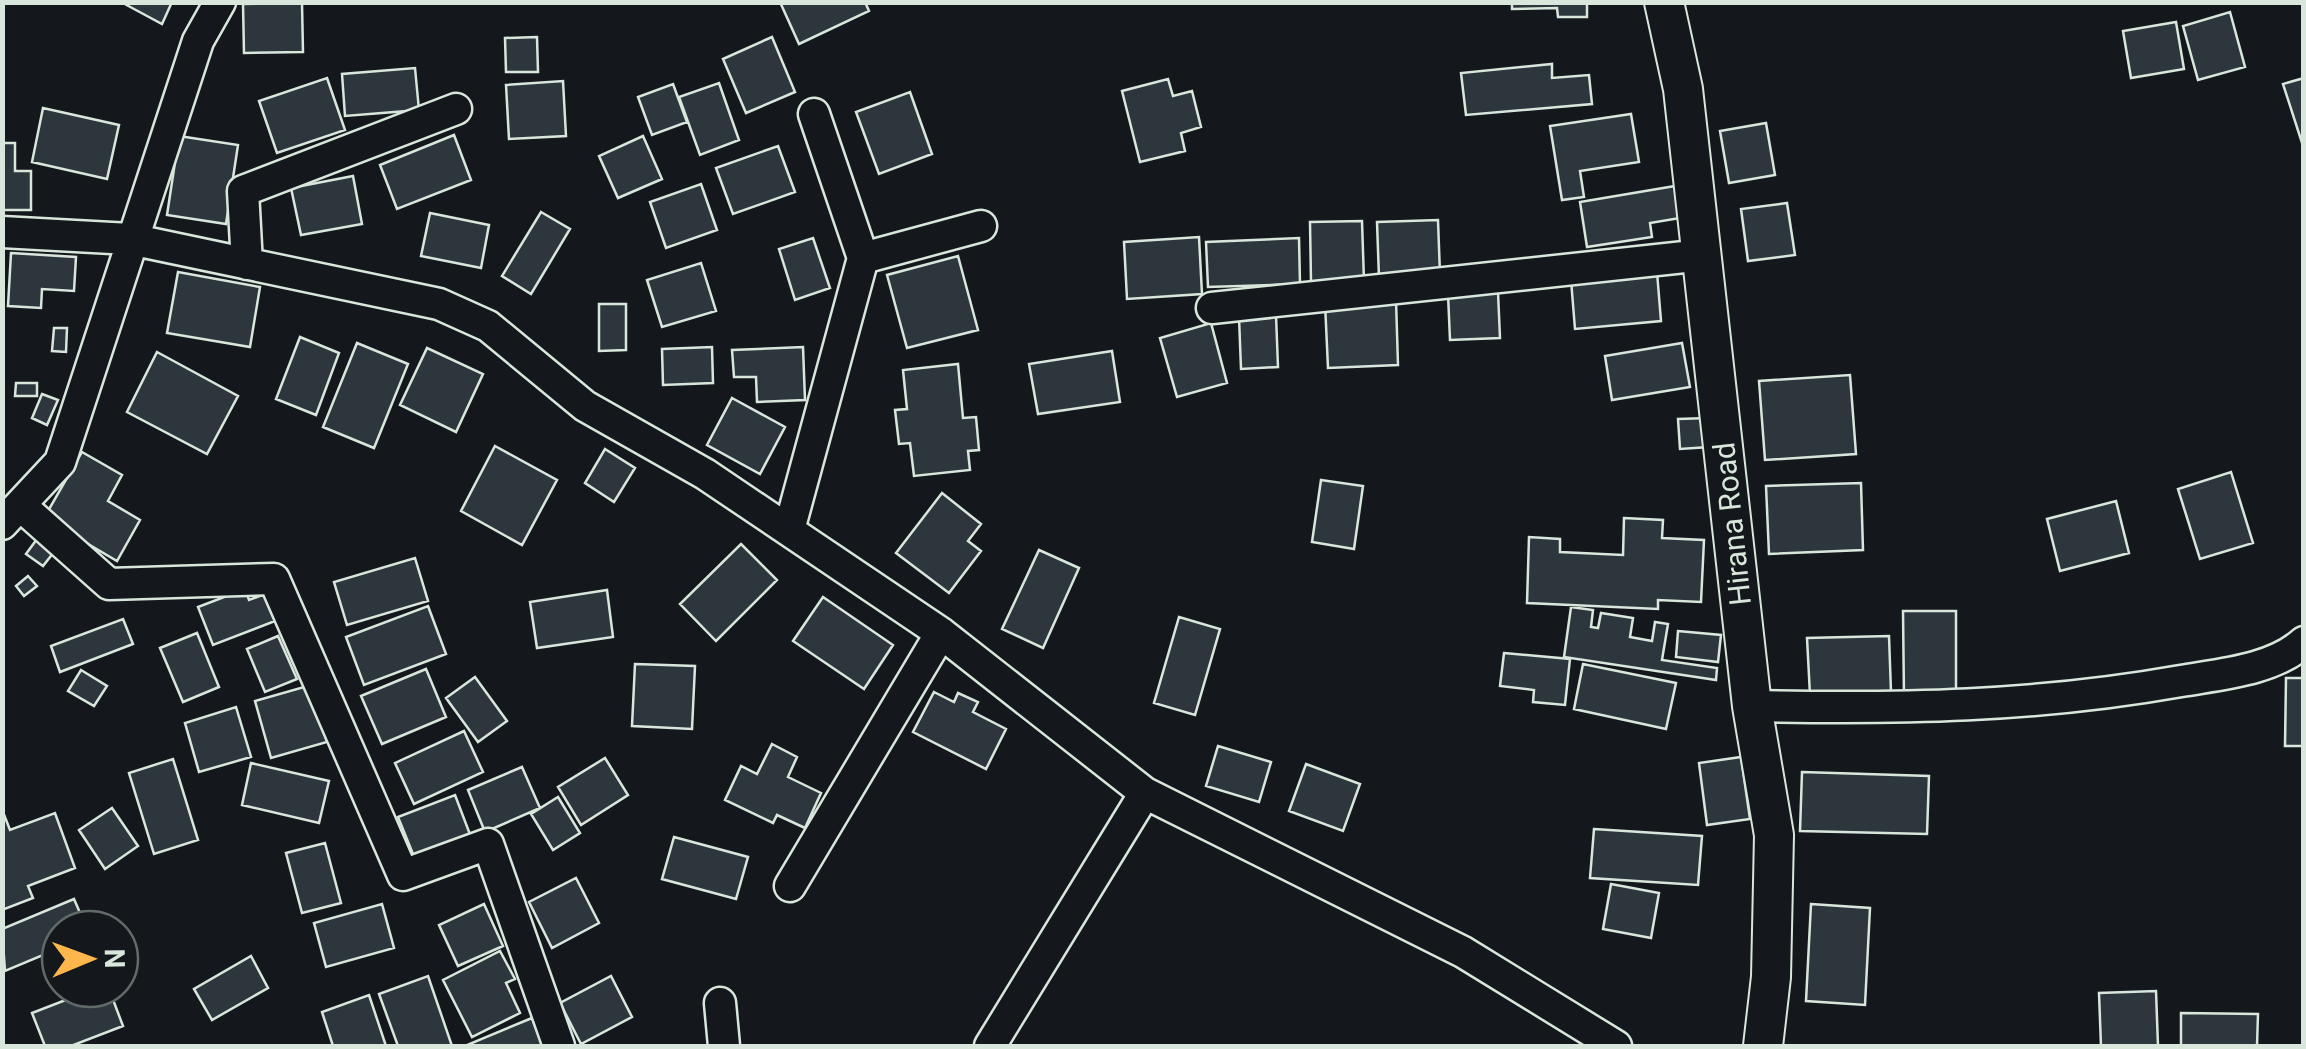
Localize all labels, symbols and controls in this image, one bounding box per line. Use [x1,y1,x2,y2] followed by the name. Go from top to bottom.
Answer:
[1706,441,1758,607] street label: Hirana Road
[40,909,140,1009] north arrow
[98,948,131,969] text: N

